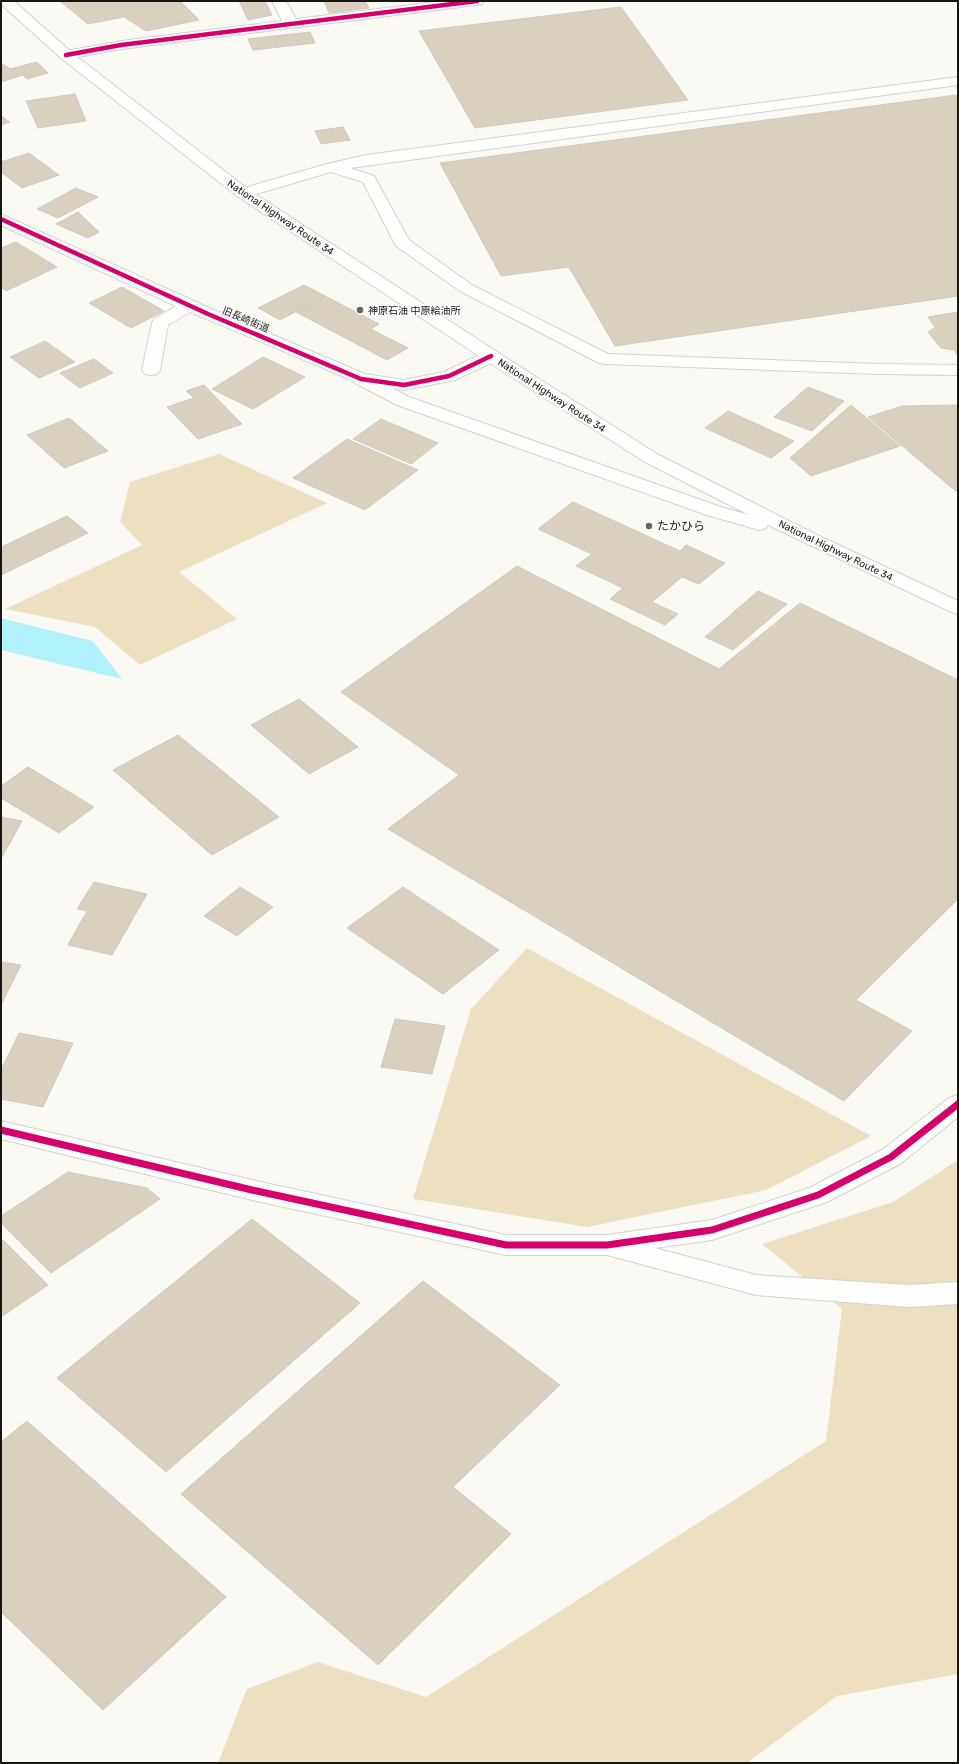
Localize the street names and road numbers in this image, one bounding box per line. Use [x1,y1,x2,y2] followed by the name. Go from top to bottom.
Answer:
[225,178,336,258] street label: National Highway Route 34
[220,305,271,335] street label: 旧長崎街道
[495,357,608,435] street label: National Highway Route 34
[776,518,895,584] street label: National Highway Route 34

